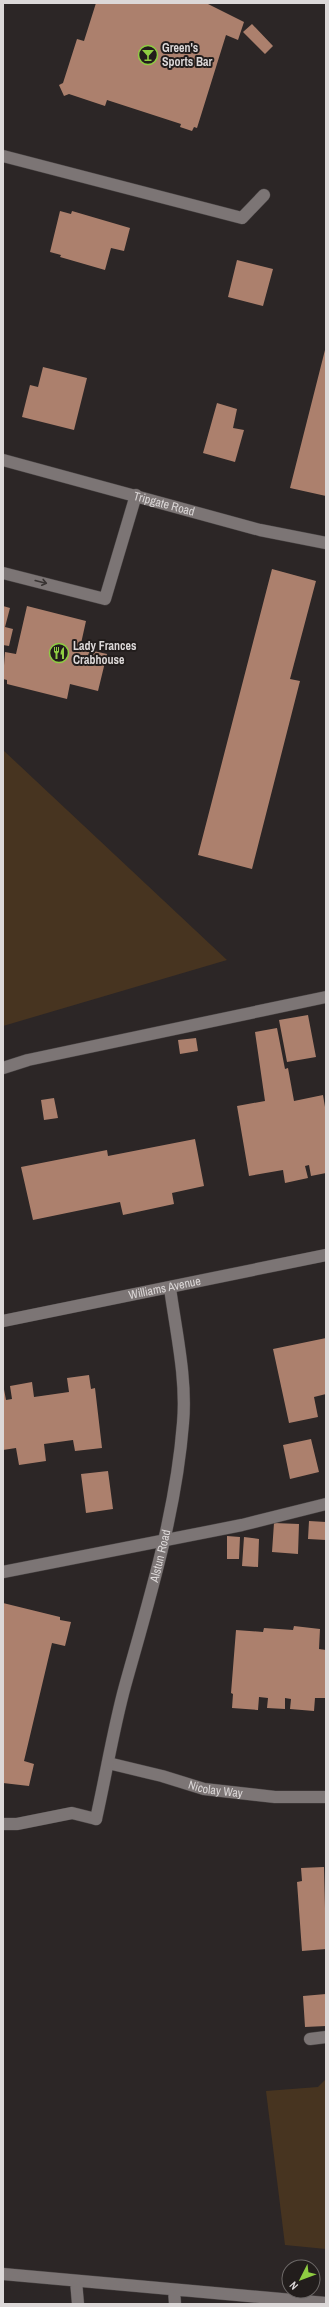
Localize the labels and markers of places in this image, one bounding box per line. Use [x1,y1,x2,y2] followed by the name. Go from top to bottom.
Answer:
[162,40,212,70] place label: Green's Sports Bar
[137,44,159,66] bar icon: Green's Sports Bar
[73,638,137,668] place label: Lady Frances Crabhouse
[48,642,70,664] restaurant icon: Lady Frances Crabhouse

